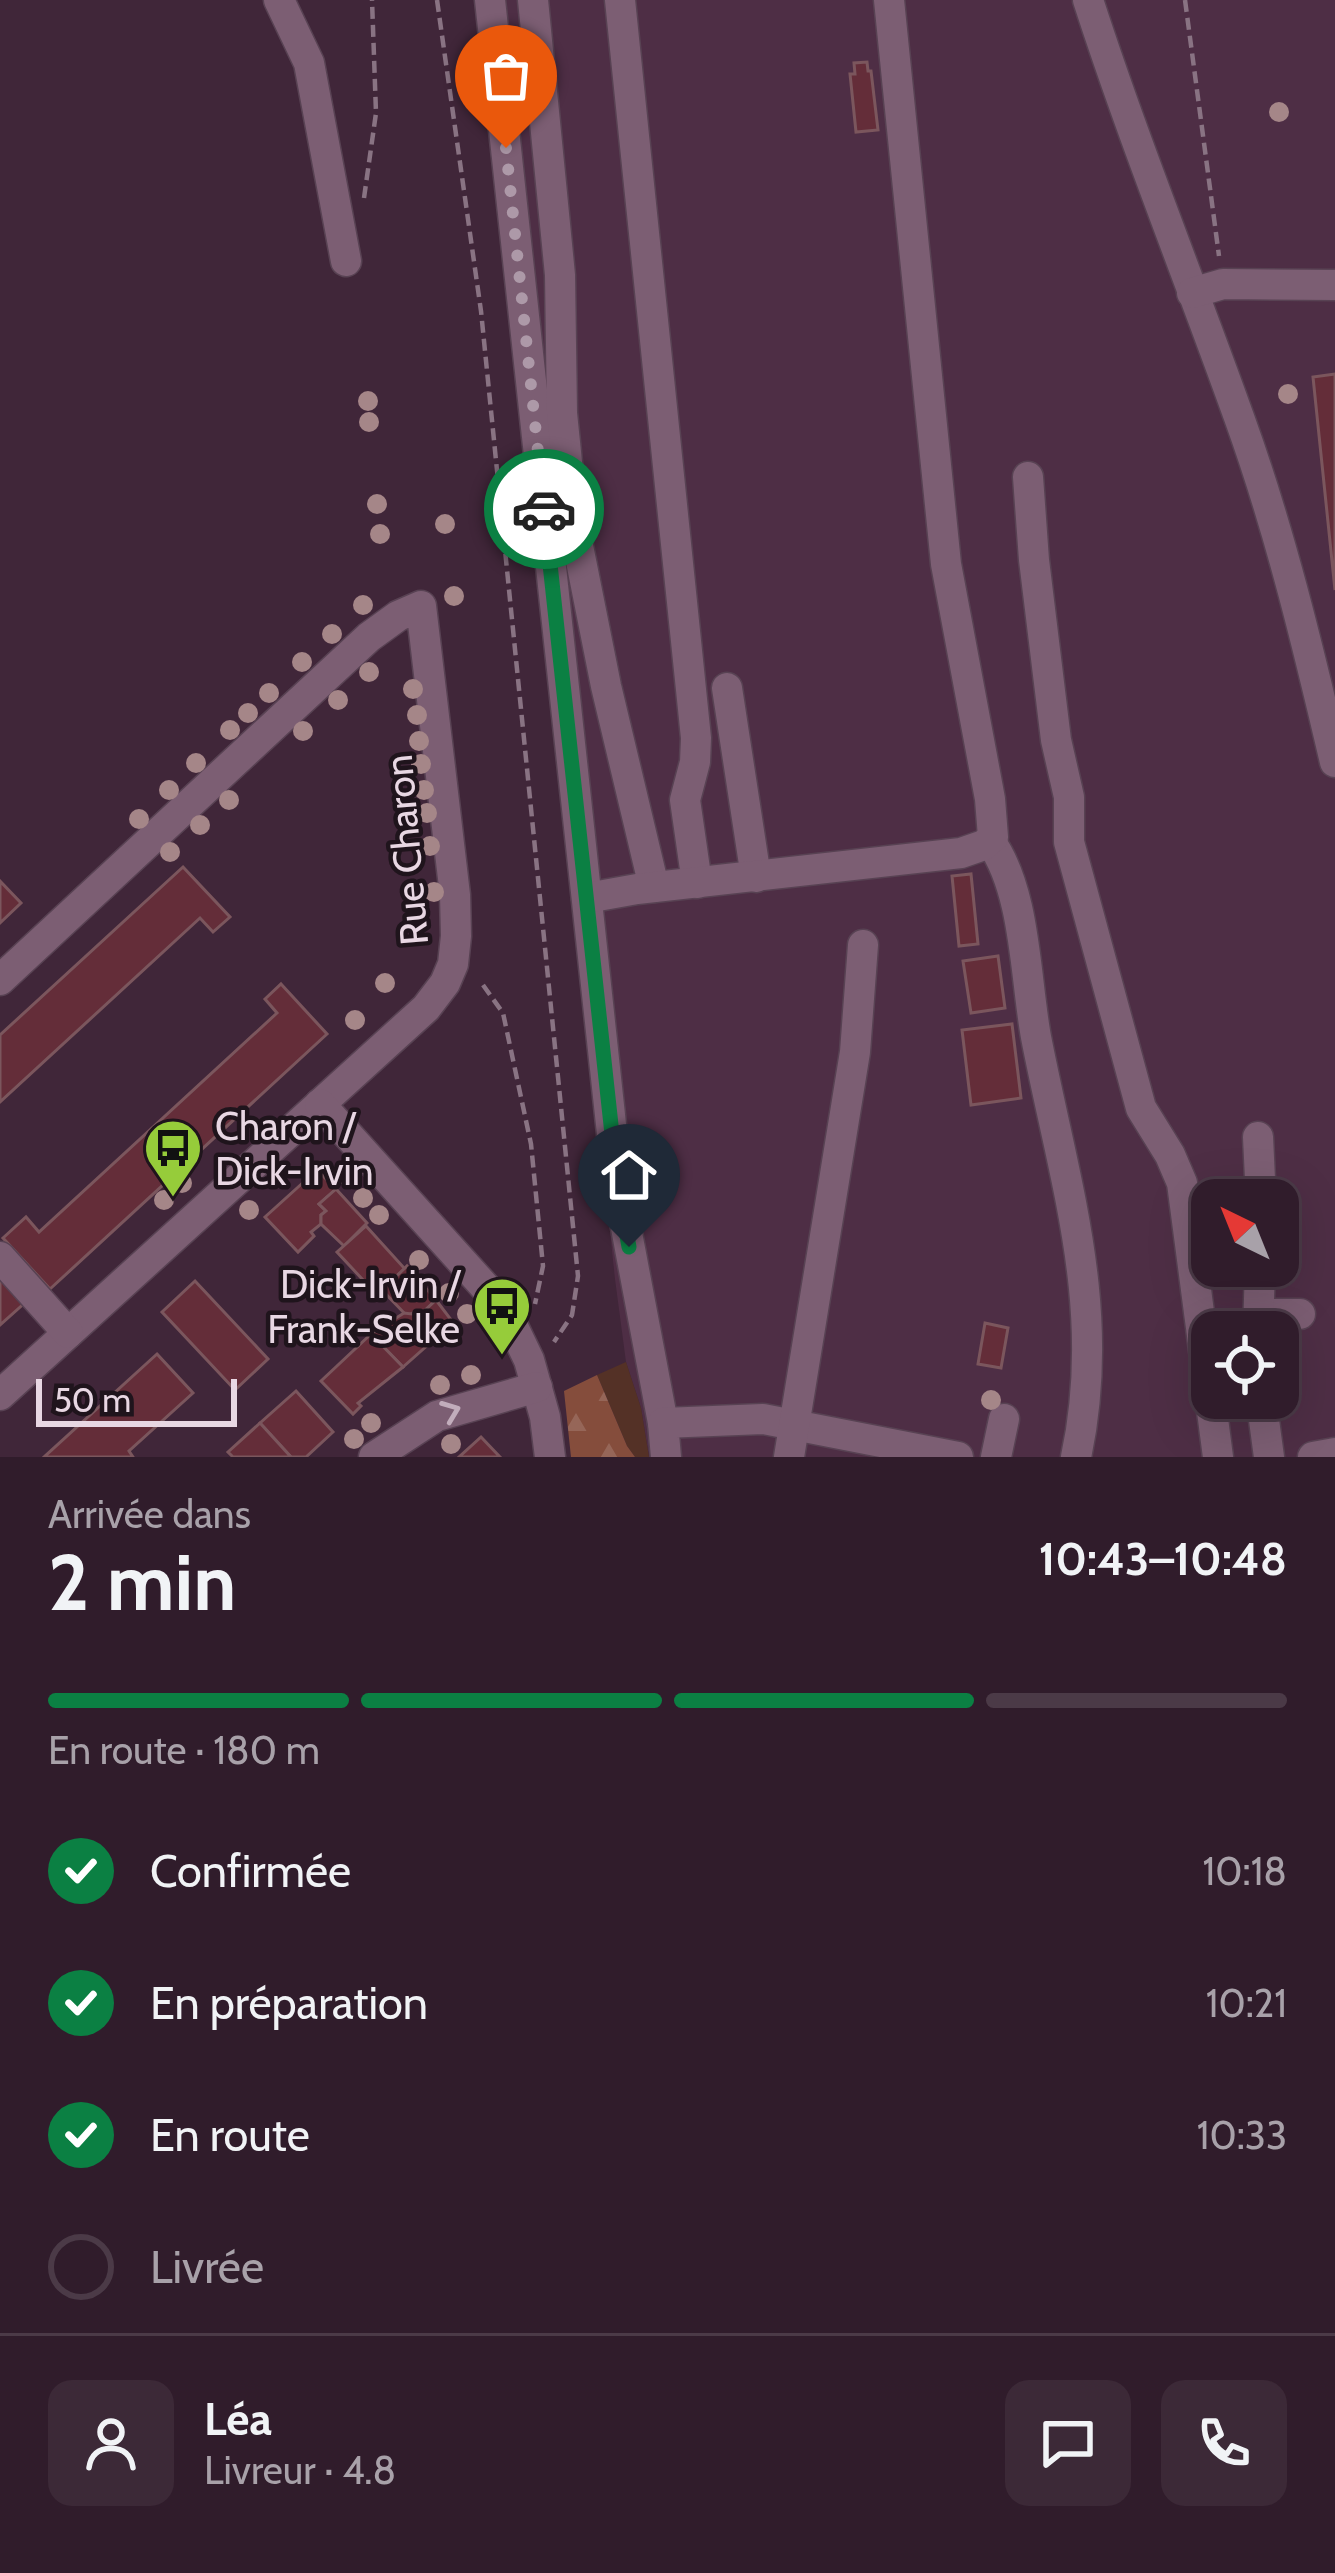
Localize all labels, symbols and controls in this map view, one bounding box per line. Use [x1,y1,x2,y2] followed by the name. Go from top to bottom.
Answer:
[455,25,557,148] pin
[473,43,539,109] icon: bag
[484,449,604,569] courier
[511,476,577,542] icon: car
[374,753,438,947] street label: Rue Charon
[215,1102,374,1195] place label: Charon / Dick-Irvin
[142,1117,204,1199] bus stop icon: Charon / Dick-Irvin
[578,1124,680,1247] pin
[596,1142,662,1208] icon: home
[1191,1179,1299,1287] north arrow
[1191,1179,1299,1419] map controls
[267,1260,461,1353] place label: Dick-Irvin / Frank-Selke
[471,1275,533,1357] bus stop icon: Dick-Irvin / Frank-Selke
[1191,1311,1299,1419] button: locate
[36,1373,237,1426] scale bar
[54,1380,131,1420] text: 50 m
[439,1401,460,1426] one-way arrow
[48,1490,251,1538] text: Arrivée dans
[1039,1532,1287,1586] text: 10:43–10:48
[48,1535,236,1630] text: 2 min
[48,1726,320,1774] text: En route · 180 m
[48,1838,114,1904] icon: check
[150,1844,351,1898] text: Confirmée
[1203,1847,1287,1895] text: 10:18
[48,1970,114,2036] icon: check
[150,1976,428,2030] text: En préparation
[1206,1979,1287,2027] text: 10:21
[48,2102,114,2168] icon: check
[150,2108,310,2162] text: En route
[1197,2111,1287,2159] text: 10:33
[150,2240,264,2294] text: Livrée
[48,2380,174,2506] button: person
[1005,2380,1131,2506] button: chat
[1161,2380,1287,2506] button: phone
[204,2392,272,2446] text: Léa
[204,2446,396,2494] text: Livreur · 4.8

